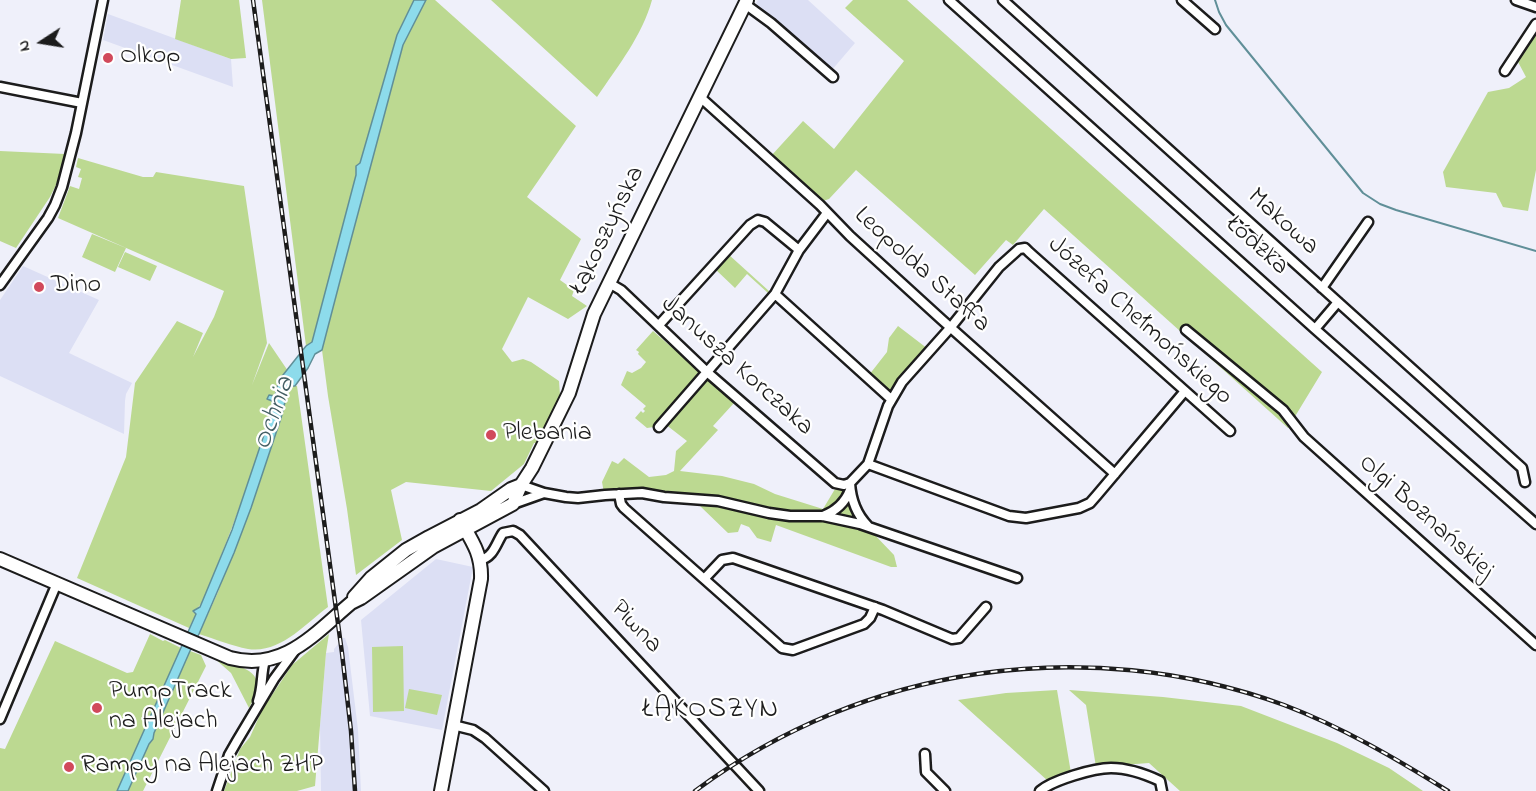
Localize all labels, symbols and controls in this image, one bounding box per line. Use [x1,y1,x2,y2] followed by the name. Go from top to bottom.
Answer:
[12,12,72,72] north arrow
[12,38,37,54] text: N
[120,42,181,74] place label: Olkop
[101,51,115,65] marker: Olkop
[565,162,653,300] street label: Łąkoszyńska
[1240,183,1324,263] street label: Makowa
[846,201,996,341] street label: Leopolda Staffa
[1218,211,1294,283] street label: Łódzka
[1040,231,1238,413] street label: Józefa Chełmońskiego
[51,271,101,303] place label: Dino
[32,280,46,294] marker: Dino
[653,290,819,444] street label: Janusza Korczaka
[248,373,304,455] water label: Ochnia
[503,419,592,451] place label: Plebania
[484,428,498,442] marker: Plebania
[1351,449,1499,587] street label: Olgi Boznańskiej
[602,595,668,661] street label: Piwna
[109,677,232,738] place label: PumpTrack na Alejach
[642,694,780,728] district label: ŁĄKOSZYN
[90,701,104,715] marker: PumpTrack na Alejach
[81,751,323,783] place label: Rampy na Alejach ZHP
[62,760,76,774] marker: Rampy na Alejach ZHP

